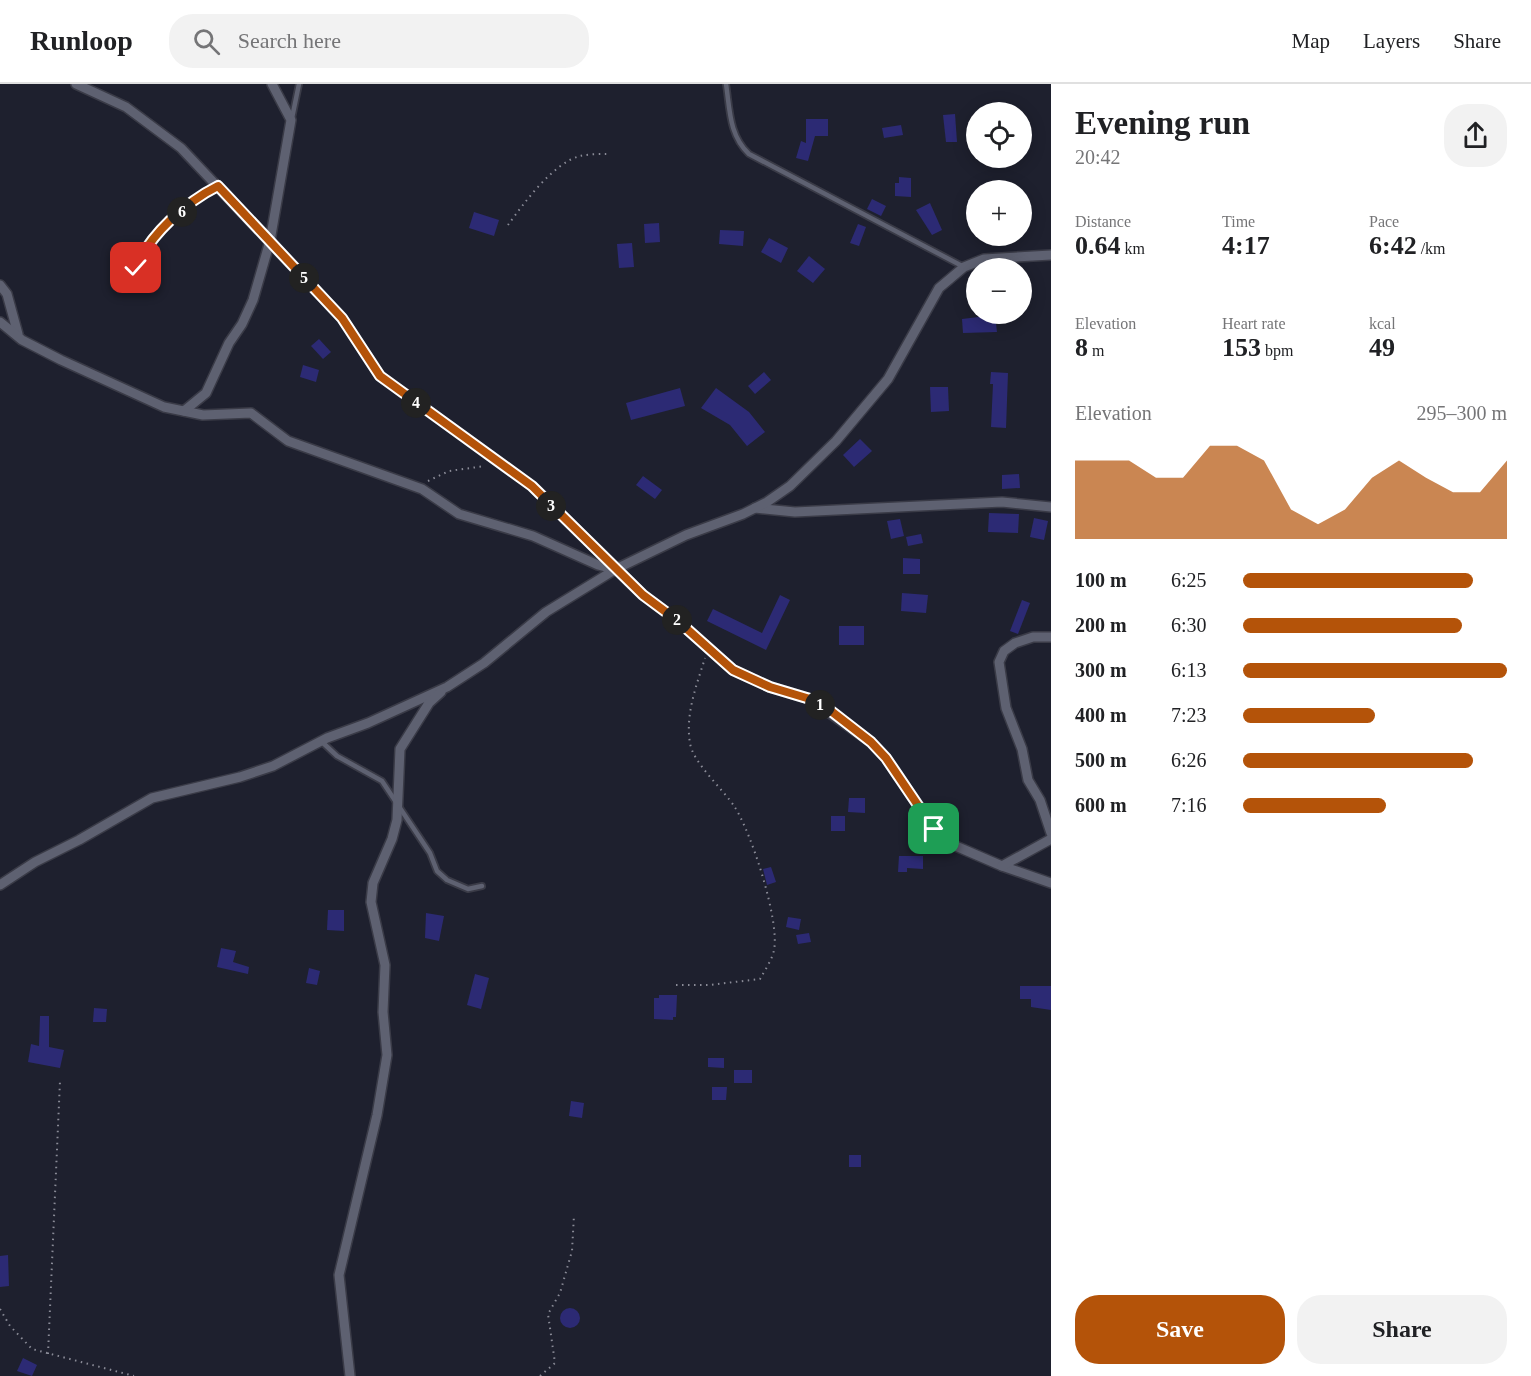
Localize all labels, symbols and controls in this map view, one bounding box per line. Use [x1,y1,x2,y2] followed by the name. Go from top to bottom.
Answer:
[169,14,589,68] search box
[30,25,133,56] text: Runloop
[190,25,223,58] icon: search
[238,28,341,53] text: Search here
[1292,29,1330,53] text: Map
[1363,29,1420,53] text: Layers
[1453,29,1501,53] text: Share
[966,102,1032,324] map controls
[966,102,1032,168] button: locate
[1444,104,1507,167] button: share
[1075,105,1250,141] text: Evening run
[1075,146,1121,168] text: 20:42
[966,180,1032,246] button: +
[167,197,197,227] pin: 6
[178,203,186,220] text: 6
[1075,213,1131,230] text: Distance
[1222,213,1255,230] text: Time
[1369,213,1399,230] text: Pace
[1075,231,1121,260] text: 0.64
[1222,231,1270,260] text: 4:17
[1369,231,1417,260] text: 6:42
[1121,240,1145,257] text: km
[1417,240,1446,257] text: /km
[110,242,161,293] pin
[119,251,152,284] icon: check
[966,258,1032,324] button: −
[289,263,319,293] pin: 5
[300,269,308,286] text: 5
[1075,315,1136,332] text: Elevation
[1222,315,1286,332] text: Heart rate
[1369,315,1396,332] text: kcal
[1075,333,1088,362] text: 8
[1222,333,1261,362] text: 153
[1369,333,1395,362] text: 49
[1088,342,1104,359] text: m
[1261,342,1293,359] text: bpm
[401,388,431,418] pin: 4
[412,394,420,411] text: 4
[1075,402,1152,424] text: Elevation
[1416,402,1507,424] text: 295–300 m
[536,491,566,521] pin: 3
[547,497,555,514] text: 3
[1075,569,1127,591] text: 100 m
[1171,569,1207,591] text: 6:25
[662,605,692,635] pin: 2
[673,611,681,628] text: 2
[1075,614,1127,636] text: 200 m
[1171,614,1207,636] text: 6:30
[1075,659,1127,681] text: 300 m
[1171,659,1207,681] text: 6:13
[805,690,835,720] pin: 1
[816,696,824,713] text: 1
[1075,704,1127,726] text: 400 m
[1171,704,1207,726] text: 7:23
[1075,749,1127,771] text: 500 m
[1171,749,1207,771] text: 6:26
[1075,794,1127,816] text: 600 m
[1171,794,1207,816] text: 7:16
[908,803,959,854] pin
[917,812,950,845] icon: arrive
[1075,1295,1285,1364] button: Save
[1297,1295,1507,1364] button: Share

